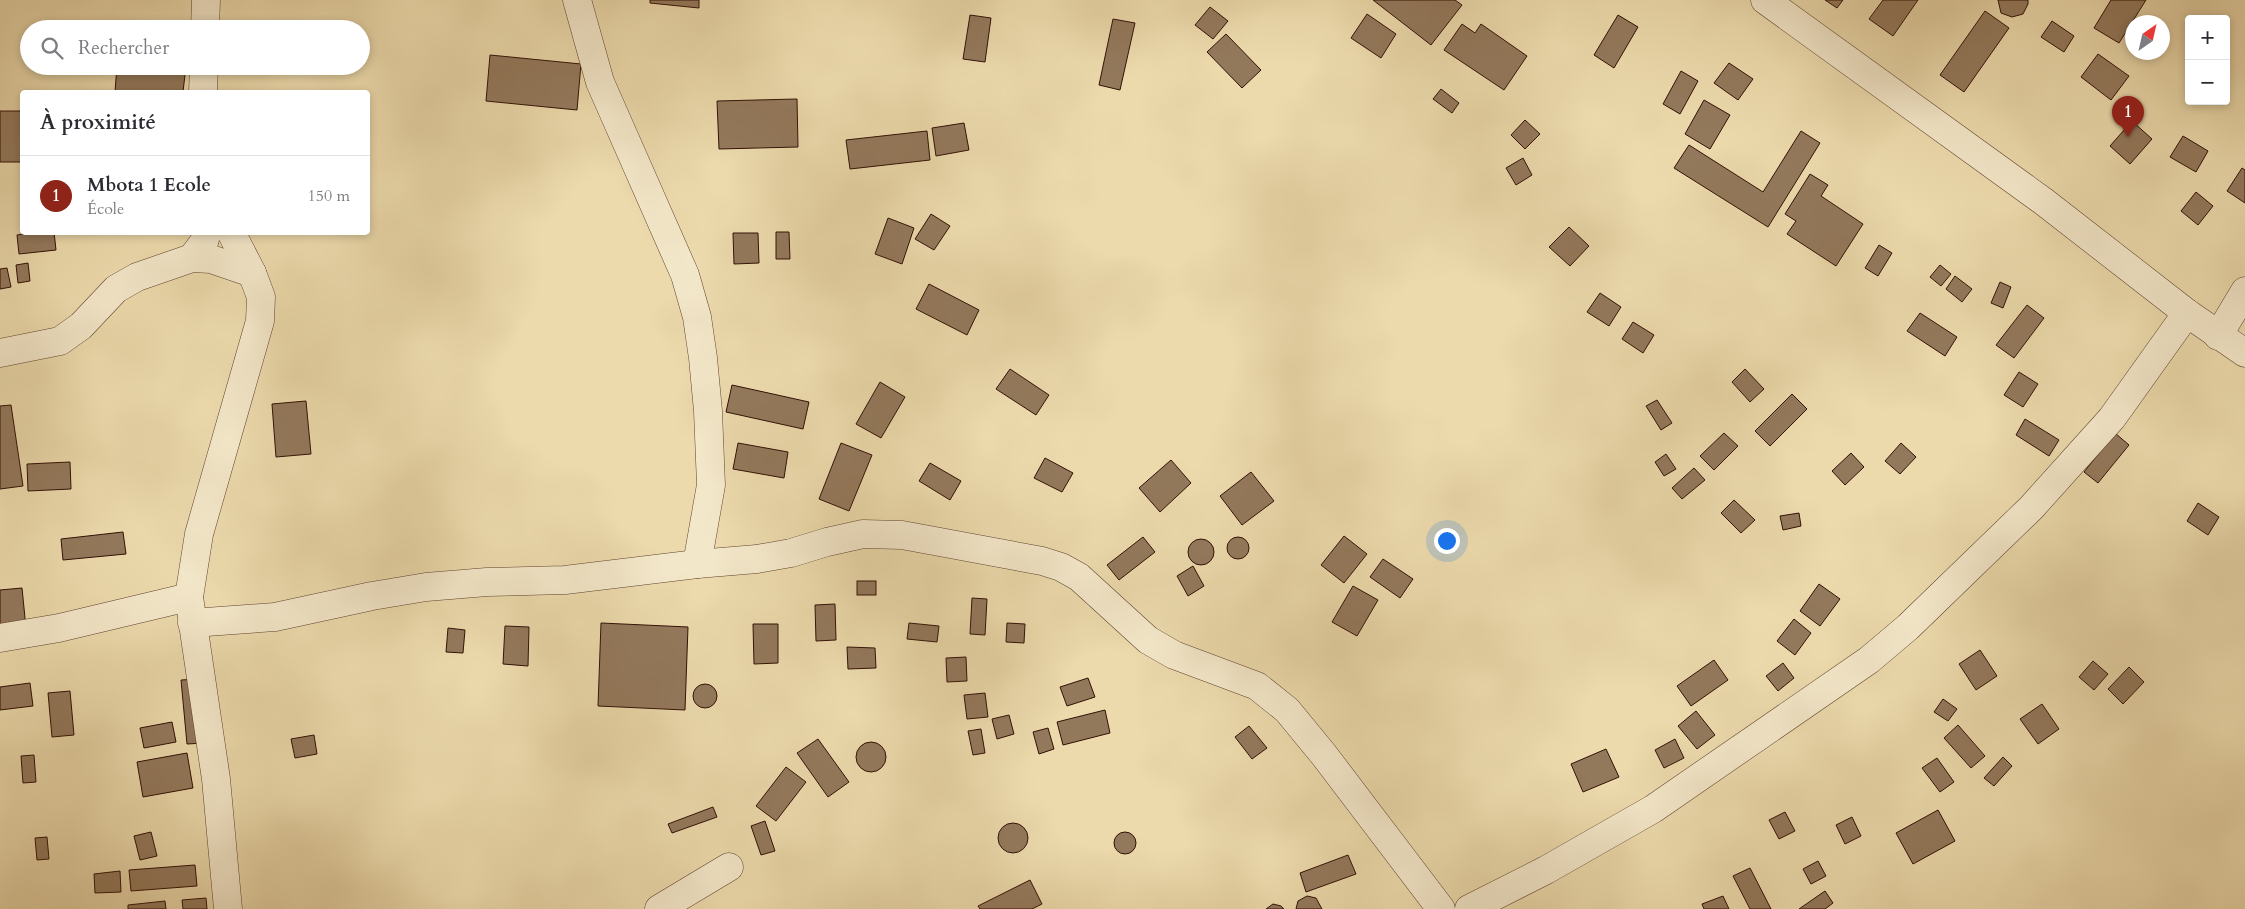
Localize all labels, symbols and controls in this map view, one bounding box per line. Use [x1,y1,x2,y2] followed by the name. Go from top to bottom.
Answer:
[2125,15,2170,60] north arrow
[2185,15,2230,105] map controls
[2185,15,2230,60] button: +
[20,20,370,75] search box
[38,34,66,62] icon: search
[78,35,169,61] text: Rechercher
[2185,60,2230,105] button: −
[2112,96,2144,137] pin: 1
[40,108,156,137] text: À proximité
[87,172,211,198] text: Mbota 1 Ecole
[52,185,60,207] text: 1
[308,185,350,207] text: 150 m
[87,198,124,220] text: École
[1434,528,1460,554] your location

